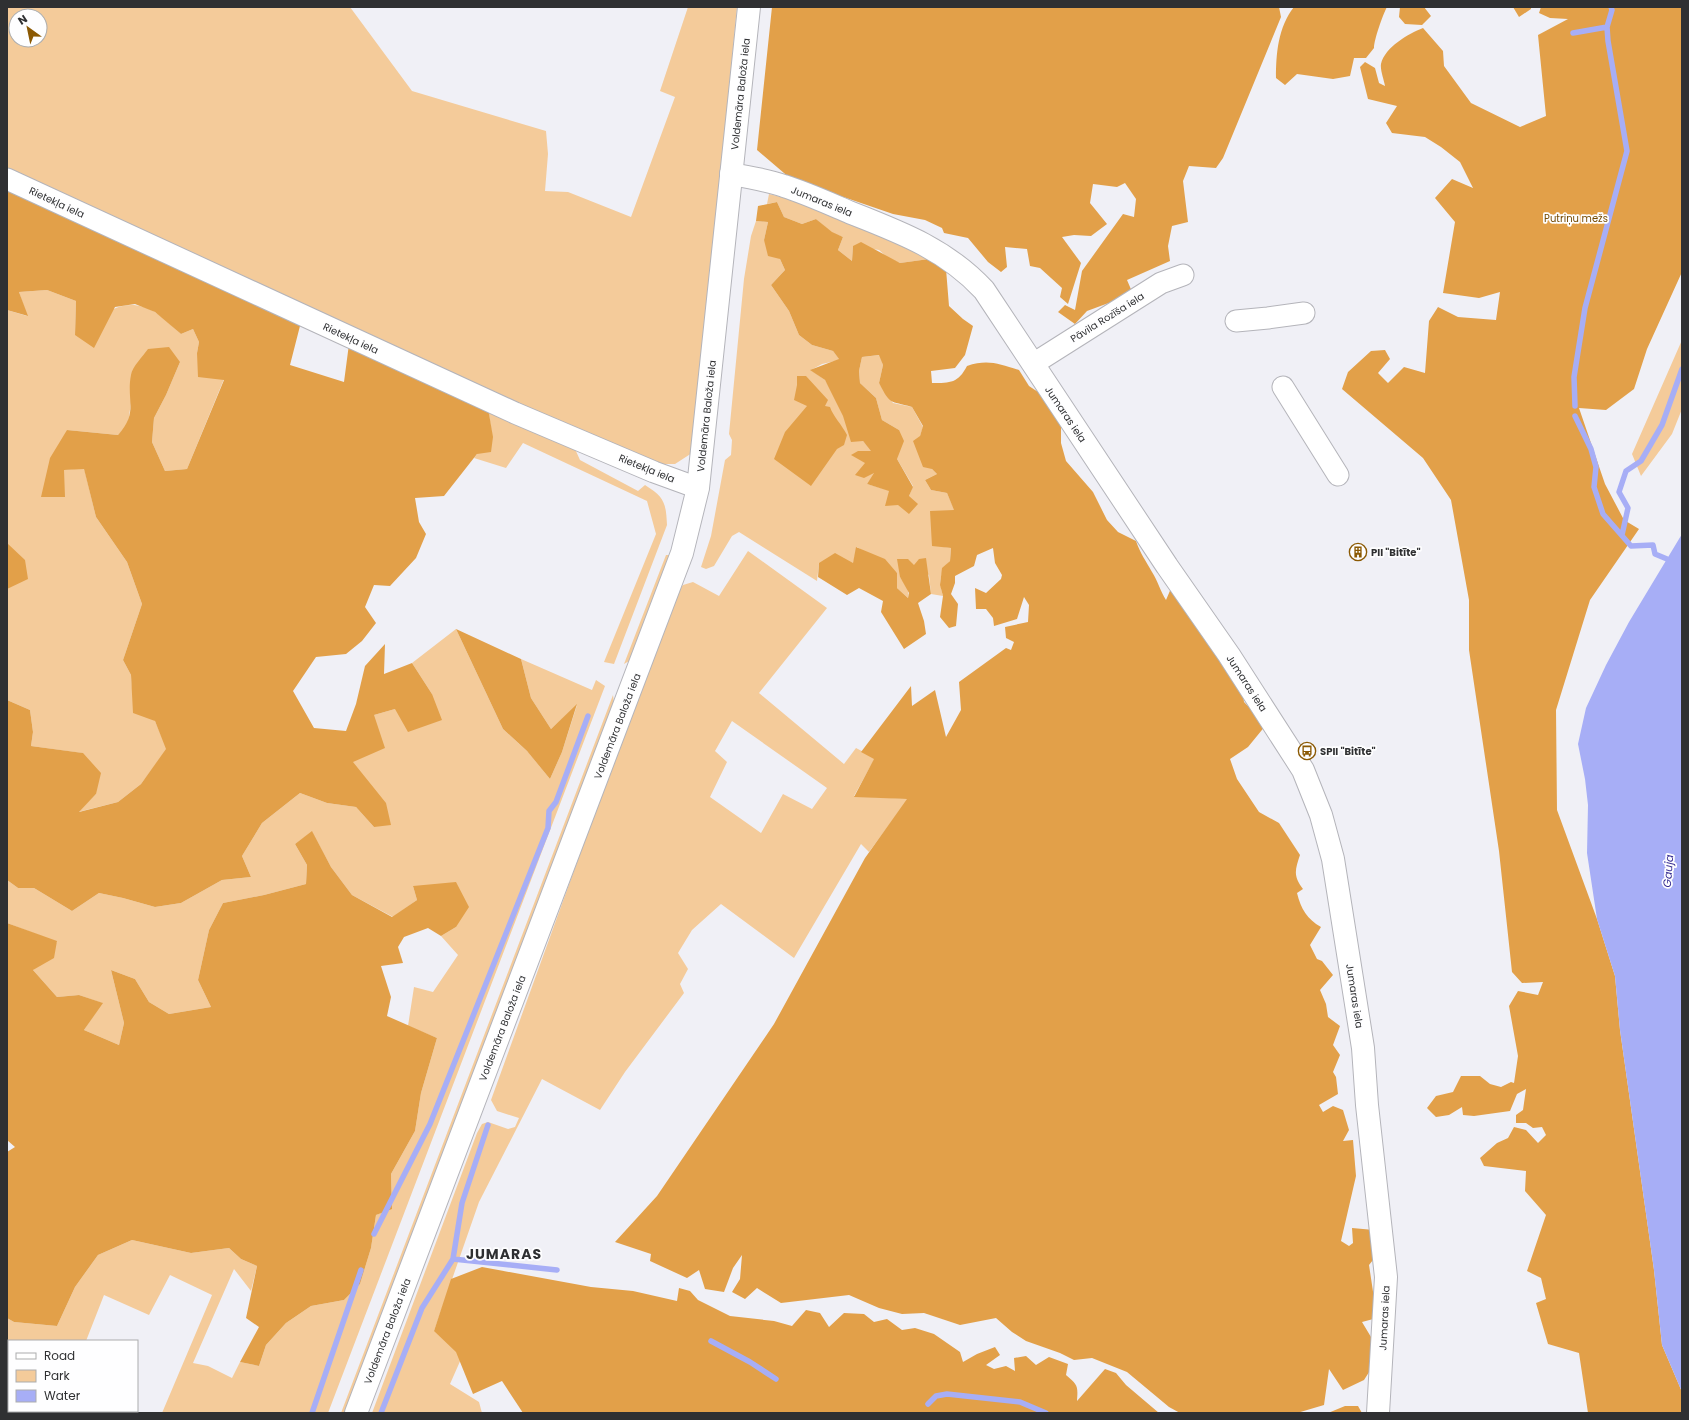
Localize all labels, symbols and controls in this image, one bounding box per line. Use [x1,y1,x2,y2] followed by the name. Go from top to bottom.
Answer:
[8,8,48,48] north arrow
[15,11,30,29] text: N
[727,37,754,151] street label: Voldemāra Baloža iela
[789,182,855,221] street label: Jumaras iela
[27,183,87,222] street label: Rietekļa iela
[1544,211,1608,226] park label: Putriņu mežs
[1067,289,1147,346] street label: Pāvila Rozīša iela
[321,319,381,358] street label: Rietekļa iela
[693,359,720,473] street label: Voldemāra Baloža iela
[1041,383,1090,445] street label: Jumaras iela
[616,450,677,487] street label: Rietekļa iela
[1348,542,1368,562] building icon: PII "Bitīte"
[1371,545,1421,560] place label: PII "Bitīte"
[1223,652,1271,715] street label: Jumaras iela
[590,671,645,781] street label: Voldemāra Baloža iela
[1297,741,1317,761] bus stop icon: SPII "Bitīte"
[1320,744,1376,759] place label: SPII "Bitīte"
[1659,853,1677,888] water label: Gauja
[1342,963,1367,1029] street label: Jumaras iela
[475,973,530,1083] street label: Voldemāra Baloža iela
[466,1244,542,1264] district label: JUMARAS
[360,1276,415,1386] street label: Voldemāra Baloža iela
[1375,1285,1394,1351] street label: Jumaras iela
[8,1340,138,1412] legend
[44,1347,75,1364] text: Road
[44,1367,71,1384] text: Park
[44,1387,81,1404] text: Water

